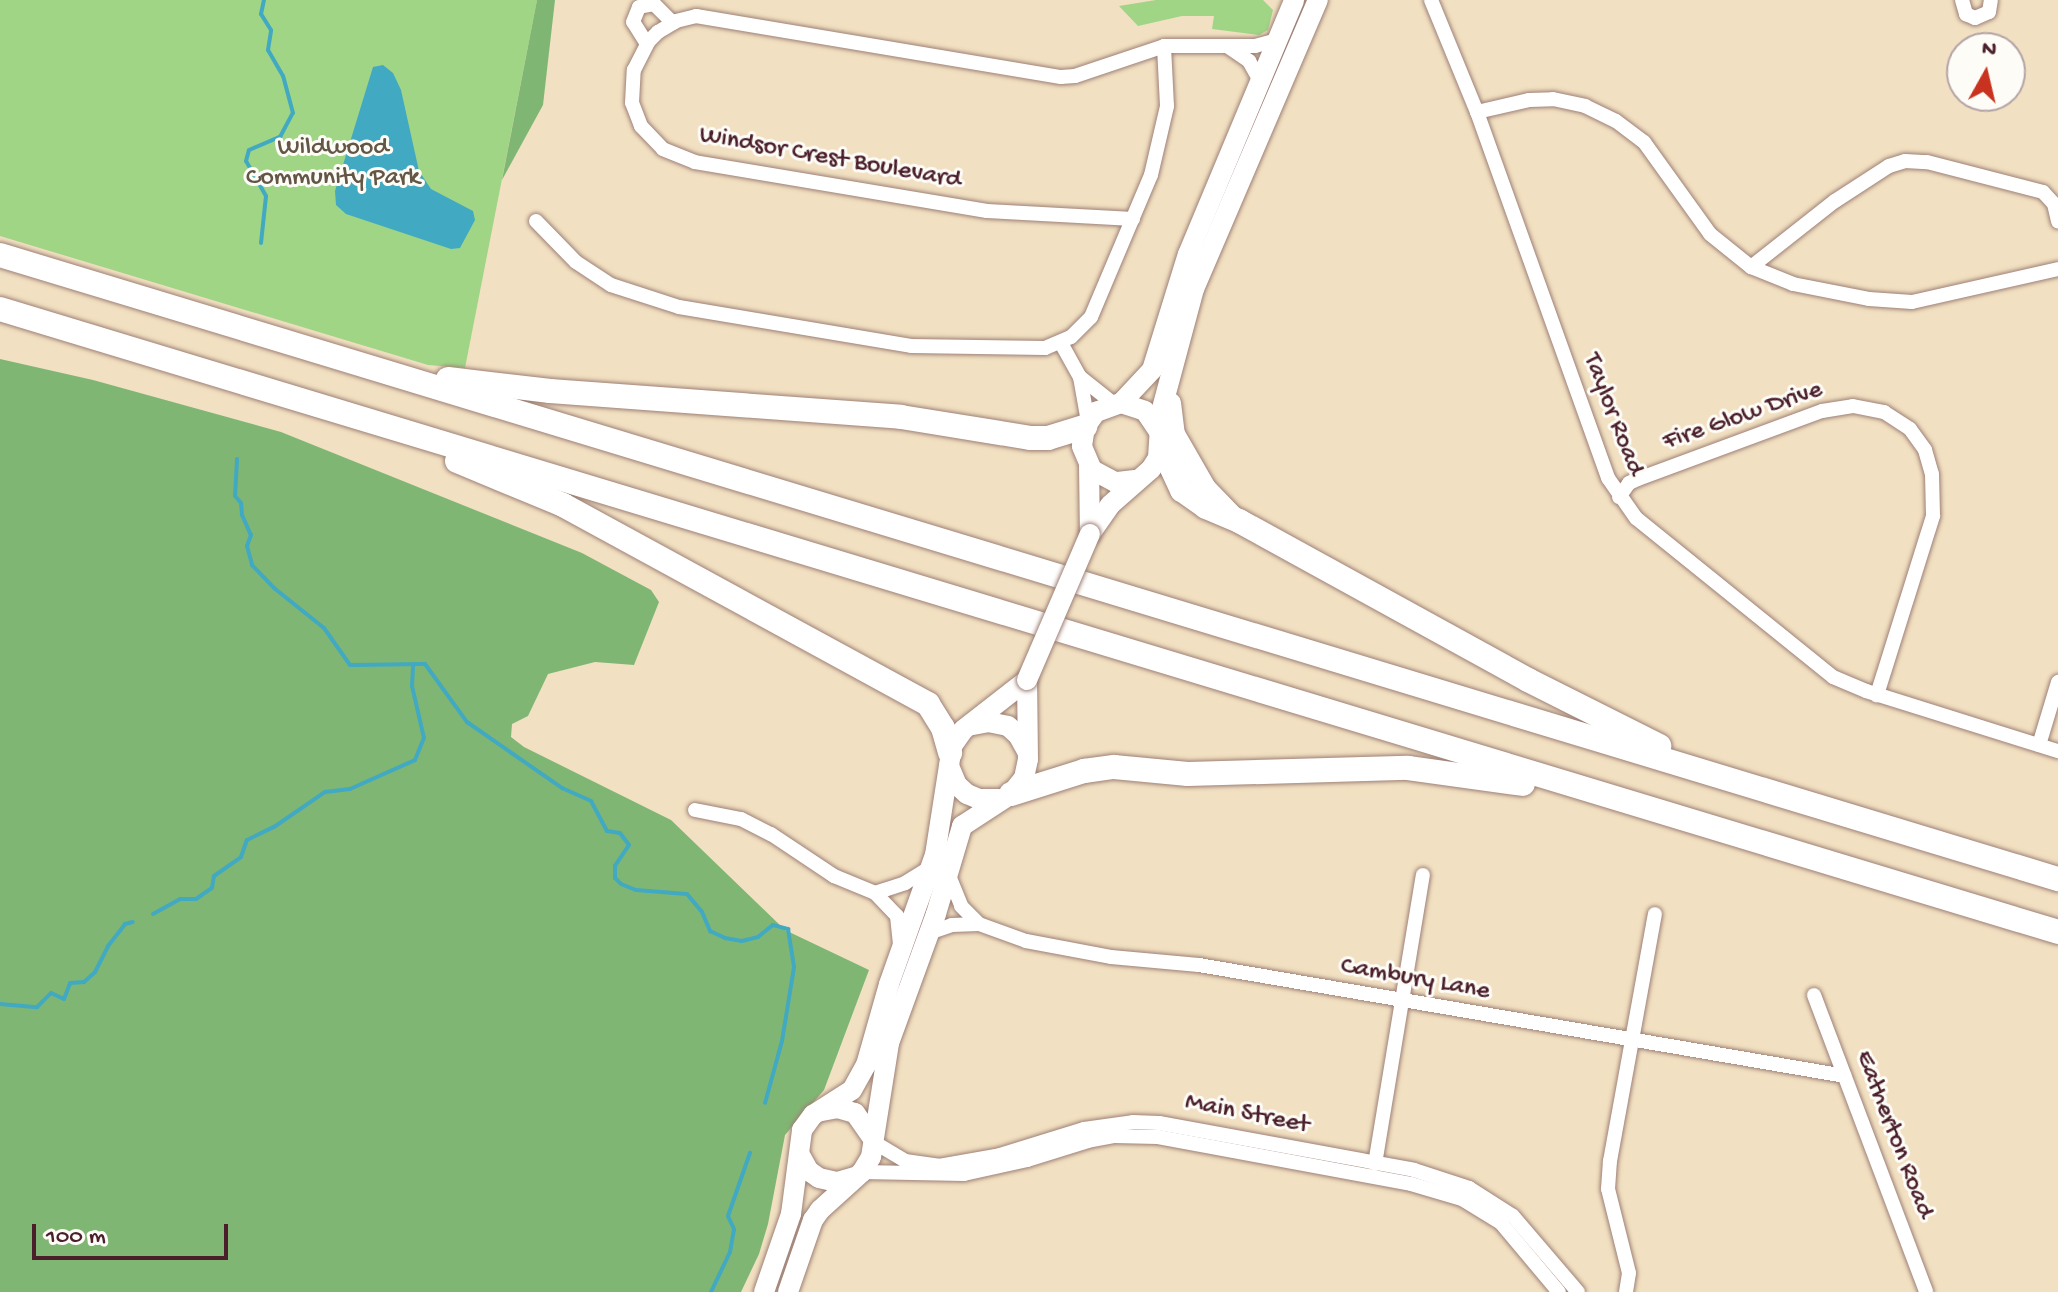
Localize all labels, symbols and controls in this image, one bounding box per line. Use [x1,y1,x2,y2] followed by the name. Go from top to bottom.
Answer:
[1946,32,2026,112] north arrow
[1980,36,1998,64] text: N
[697,121,963,197] street label: Windsor Crest Boulevard
[246,133,420,194] park label: Wildwood Community Park
[1574,349,1650,481] street label: Taylor Road
[1659,375,1827,459] street label: Fire Glow Drive
[1338,952,1492,1008] street label: Cambury Lane
[1847,1047,1939,1223] street label: Eatherton Road
[1182,1088,1312,1142] street label: Main Street
[36,1208,232,1258] scale bar
[46,1223,106,1252] text: 100 m

